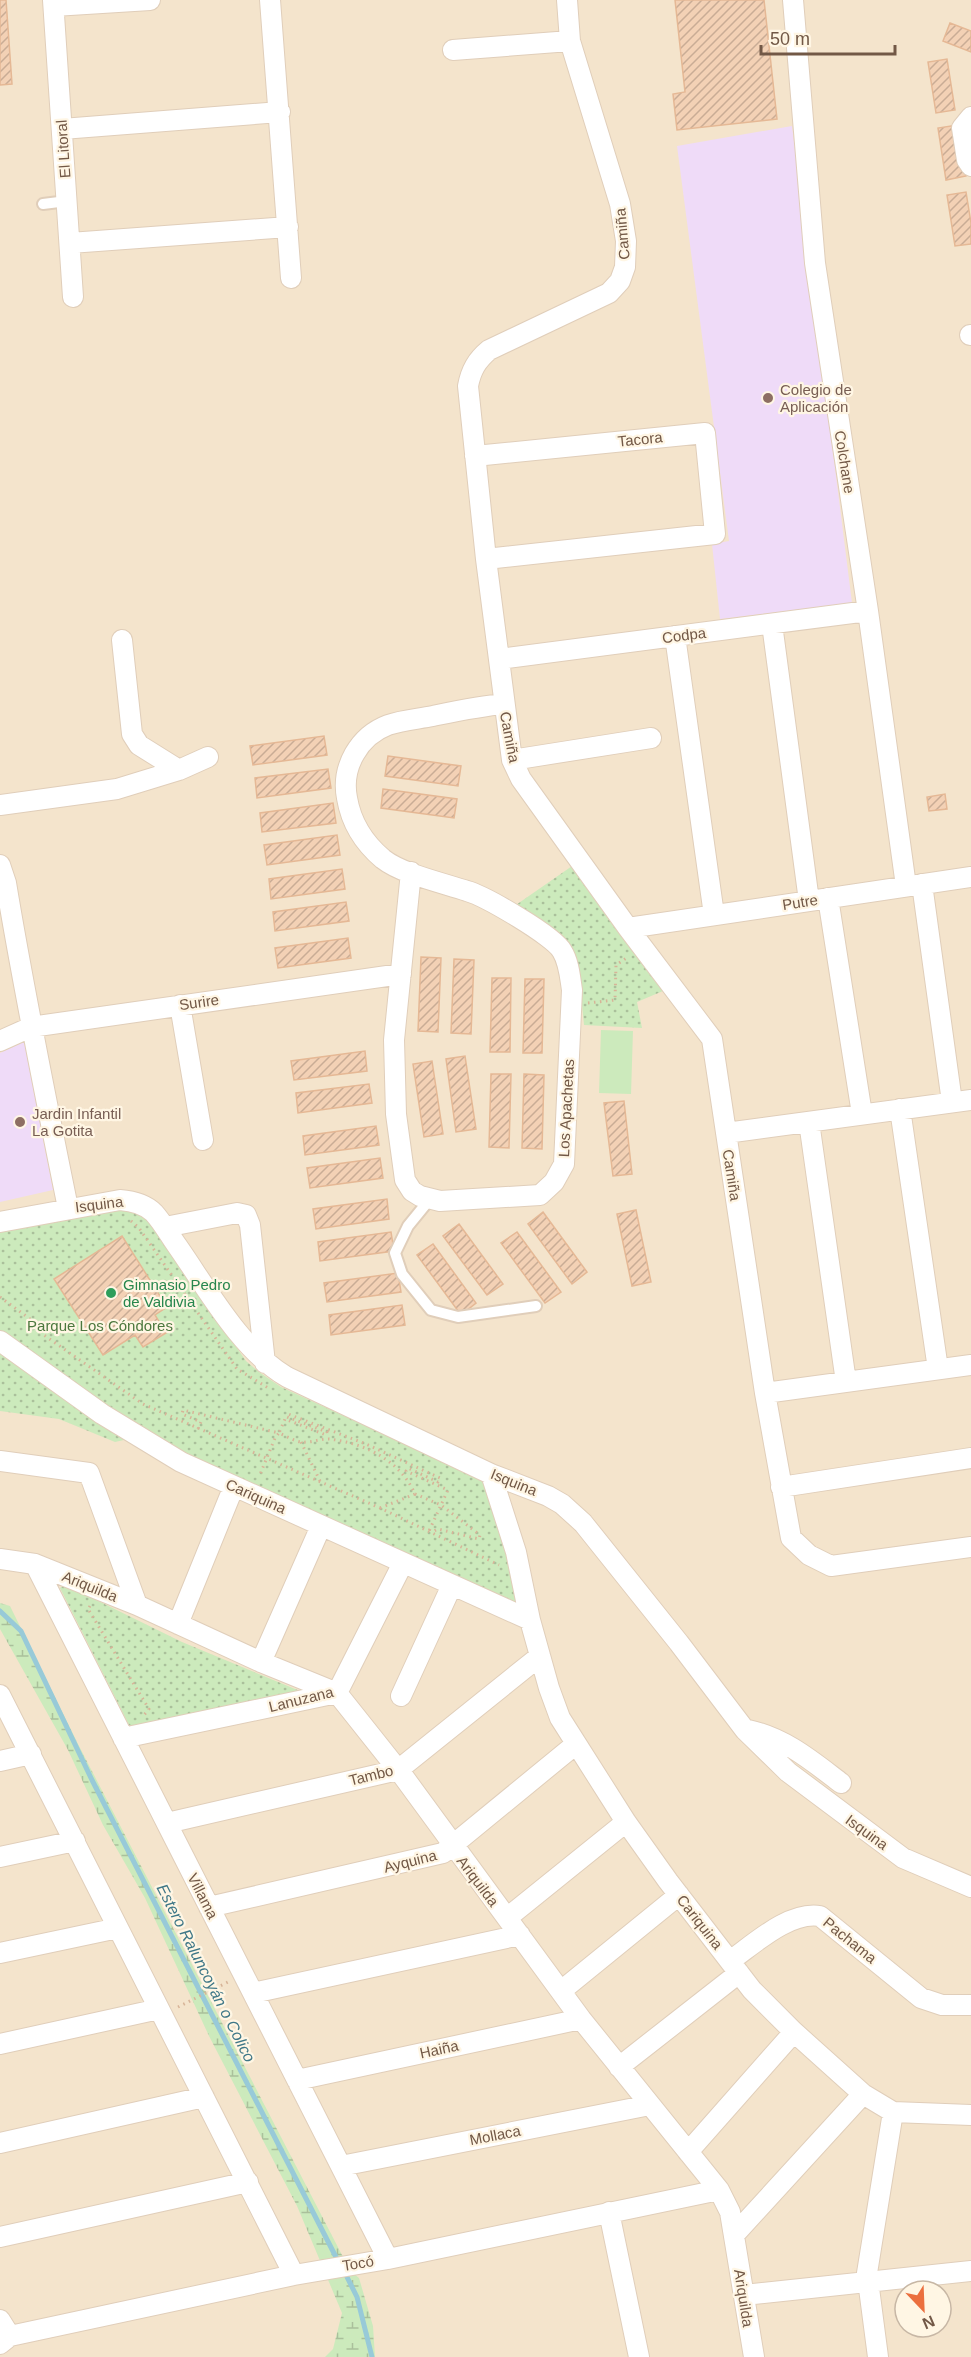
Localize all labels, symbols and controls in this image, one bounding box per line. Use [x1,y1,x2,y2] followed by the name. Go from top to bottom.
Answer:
[761,18,894,56] scale bar
[770,29,810,49] text: 50 m
[52,119,74,179] street label: El Litoral
[611,207,633,260] street label: Camiña
[780,381,852,415] place label: Colegio de Aplicación
[761,391,775,405] marker: Colegio de Aplicación
[617,428,664,450] street label: Tacora
[832,429,858,495] street label: Colchane
[661,624,708,646] street label: Codpa
[497,710,523,765] street label: Camiña
[781,891,819,913] street label: Putre
[178,991,220,1013] street label: Surire
[555,1058,577,1158] street label: Los Apachetas
[32,1105,121,1139] place label: Jardin Infantil La Gotita
[13,1115,27,1129] marker: Jardin Infantil La Gotita
[720,1148,745,1203] street label: Camiña
[74,1193,125,1215] street label: Isquina
[123,1276,231,1310] place label: Gimnasio Pedro de Valdivia
[104,1286,118,1300] marker: Gimnasio Pedro de Valdivia
[27,1317,173,1334] park label: Parque Los Cóndores
[488,1465,540,1499] street label: Isquina
[223,1475,289,1517] street label: Cariquina
[60,1567,121,1605] street label: Ariquilda
[267,1683,336,1715] street label: Lanuzana
[347,1761,395,1789] street label: Tambo
[842,1811,892,1853] street label: Isquina
[382,1846,439,1876] street label: Ayquina
[454,1853,503,1910] street label: Ariquilda
[184,1870,222,1922] street label: Villama
[154,1881,258,2065] water label: Estero Raluncoyán o Colico
[674,1891,727,1953] street label: Cariquina
[820,1913,880,1967] street label: Pachama
[418,2036,461,2061] street label: Haiña
[468,2122,523,2148] street label: Mollaca
[341,2252,375,2274] street label: Tocó
[731,2268,757,2329] street label: Ariquilda
[893,2279,953,2339] north arrow
[920,2312,937,2332] text: N

